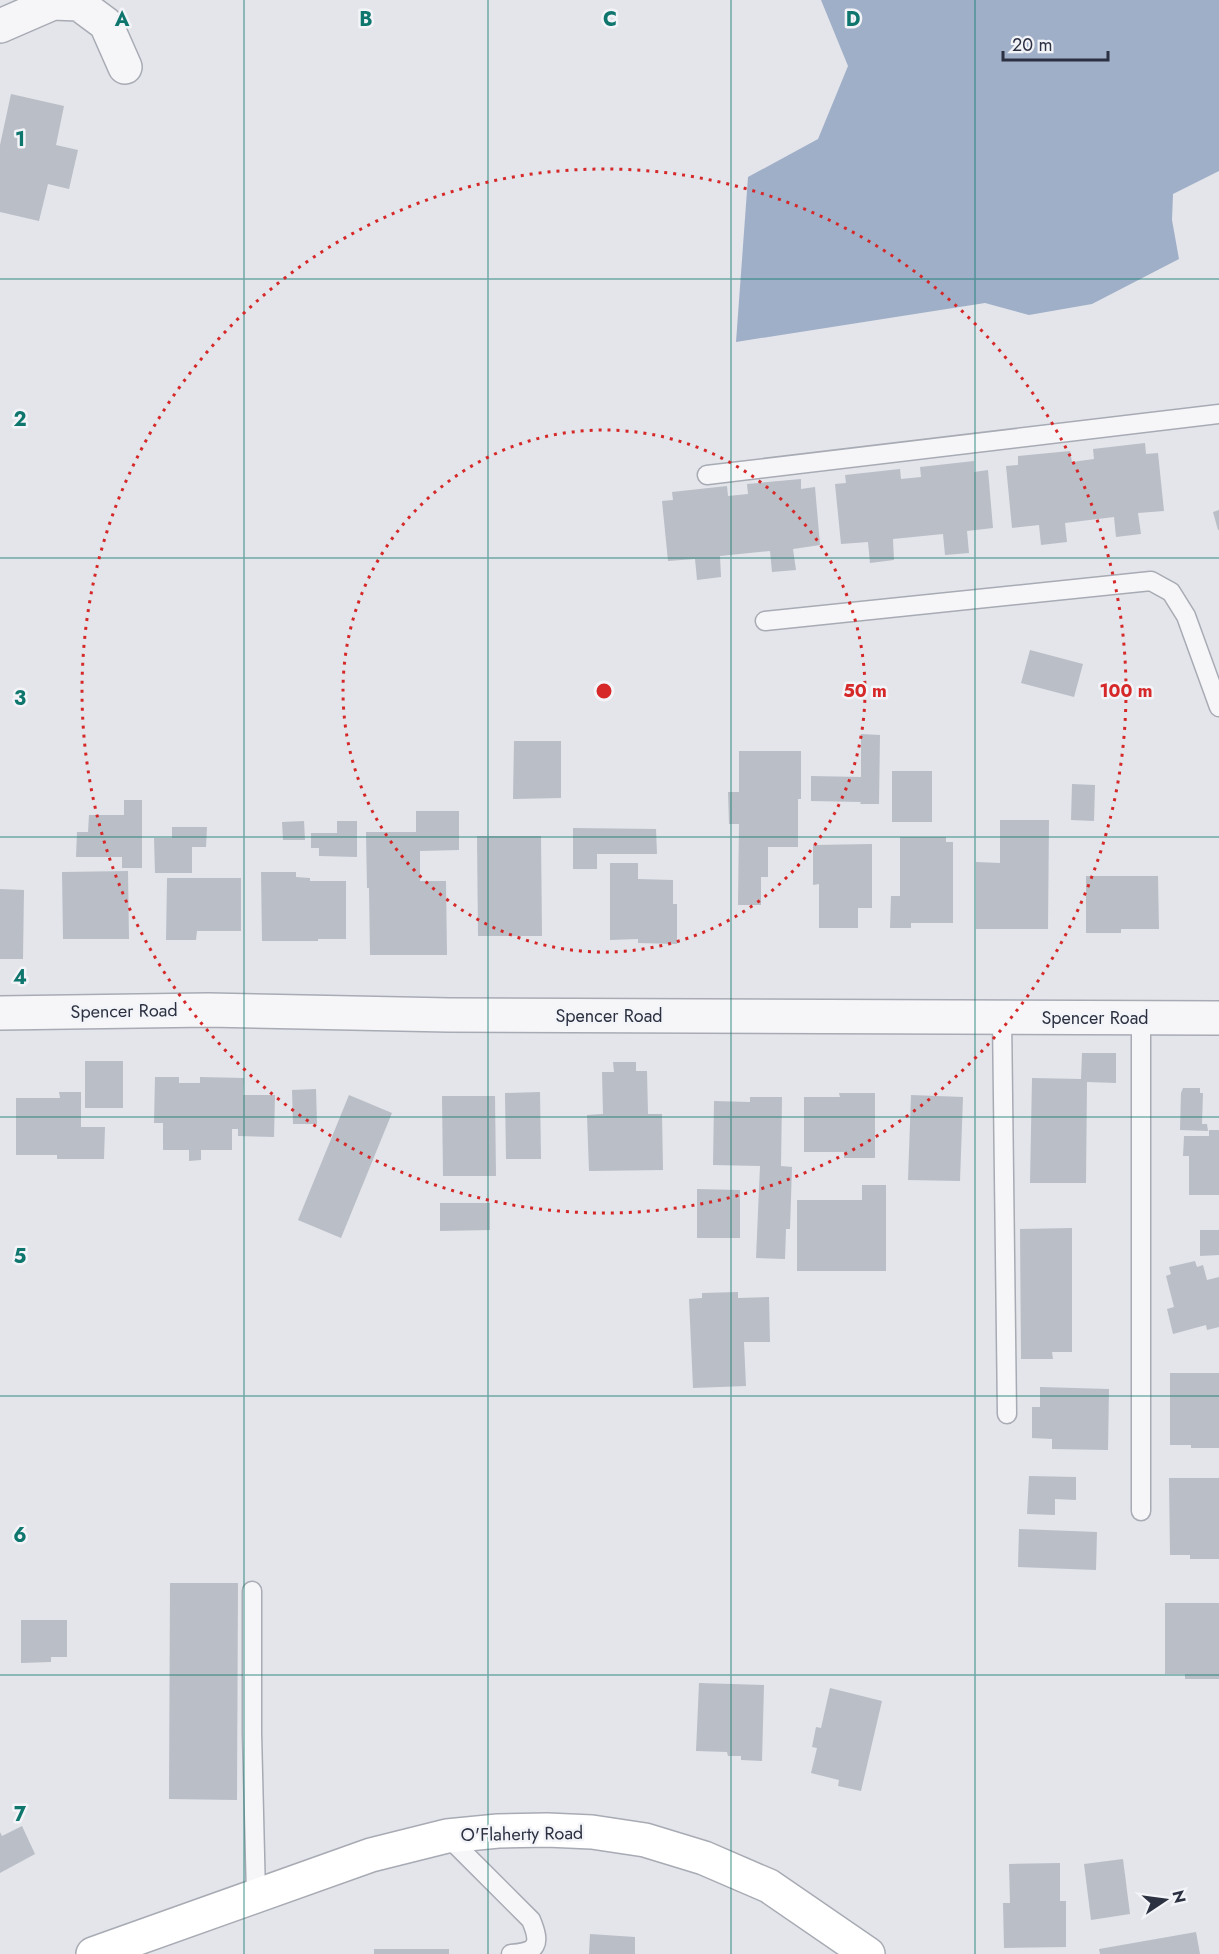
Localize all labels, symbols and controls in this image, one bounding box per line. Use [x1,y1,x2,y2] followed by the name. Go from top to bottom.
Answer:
[114,5,130,34] text: A
[359,5,373,34] text: B
[603,5,617,34] text: C
[846,5,860,34] text: D
[1003,24,1108,62] scale bar
[1012,32,1052,58] text: 20 m
[15,125,25,154] text: 1
[13,405,27,434] text: 2
[843,678,887,704] text: 50 m
[1099,678,1153,704] text: 100 m
[594,681,614,701] centre of rings
[14,684,26,713] text: 3
[13,963,27,992] text: 4
[70,997,178,1025] street label: Spencer Road
[555,1003,663,1029] street label: Spencer Road
[1041,1005,1149,1031] street label: Spencer Road
[14,1242,27,1271] text: 5
[13,1521,27,1550] text: 6
[14,1800,27,1829] text: 7
[461,1820,583,1848] street label: O'Flaherty Road
[1135,1870,1195,1930] north arrow
[1166,1888,1192,1906] text: N

